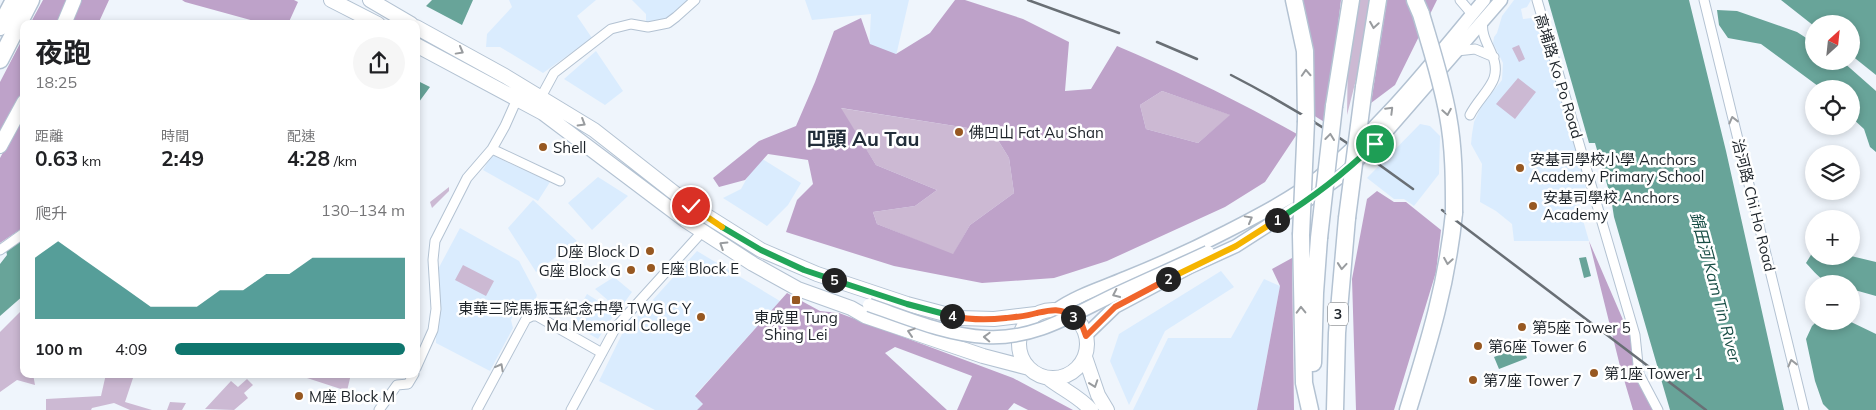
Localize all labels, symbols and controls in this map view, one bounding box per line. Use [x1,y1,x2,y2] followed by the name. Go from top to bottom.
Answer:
[1531,11,1587,141] street label: 高埔路 Ko Po Road
[1805,15,1860,70] north arrow
[1805,15,1860,330] map controls
[1369,20,1379,29] one-way arrow
[35,35,91,70] text: 夜跑
[353,37,405,89] button: share
[455,45,464,55] one-way arrow
[1301,68,1311,76] one-way arrow
[35,72,77,92] text: 18:25
[1805,80,1860,135] button: locate
[1384,107,1393,116] one-way arrow
[1442,108,1452,116] one-way arrow
[577,116,586,126] one-way arrow
[1729,116,1739,124] one-way arrow
[969,123,1104,142] place label: 佛凹山 Fat Au Shan
[1354,123,1396,165] pin
[806,126,920,151] district label: 凹頭 Au Tau
[953,126,965,138] marker: 佛凹山 Fat Au Shan
[35,127,63,145] text: 距離
[161,127,189,145] text: 時間
[287,127,315,145] text: 配速
[1361,130,1389,158] icon: arrive
[1324,133,1335,141] one-way arrow
[1728,137,1780,273] street label: 治河路 Chi Ho Road
[553,138,586,157] place label: Shell
[537,141,549,153] marker: Shell
[35,145,78,171] text: 0.63
[161,145,204,171] text: 2:49
[287,145,330,171] text: 4:28
[1805,145,1860,200] button: layers
[1530,150,1704,186] place label: 安基司學校小學 Anchors Academy Primary School
[78,152,101,170] text: km
[330,152,357,170] text: /km
[1514,162,1526,174] marker: 安基司學校小學 Anchors Academy Primary School
[670,185,712,227] pin
[1543,188,1679,224] place label: 安基司學校 Anchors Academy
[677,192,705,220] icon: check
[321,200,405,220] text: 130–134 m
[1527,200,1539,212] marker: 安基司學校 Anchors Academy
[35,203,67,223] text: 爬升
[1264,208,1290,232] pin: 1
[1686,210,1746,366] water label: 錦田河 Kam Tin River
[1805,210,1860,265] button: +
[1273,211,1282,229] text: 1
[1243,216,1252,226] one-way arrow
[557,242,640,261] place label: D座 Block D
[720,242,729,251] one-way arrow
[644,245,656,257] marker: D座 Block D
[1443,257,1454,265] one-way arrow
[661,259,739,278] place label: E座 Block E
[539,261,621,280] place label: G座 Block G
[645,262,657,274] marker: E座 Block E
[1337,263,1348,271] one-way arrow
[625,264,637,276] marker: G座 Block G
[1156,266,1180,292] pin: 2
[822,268,846,292] pin: 5
[1164,270,1173,288] text: 2
[830,271,839,289] text: 5
[1805,275,1860,330] button: −
[1112,288,1121,298] one-way arrow
[790,294,802,306] marker: 東成里 Tung Shing Lei
[458,299,692,335] place label: 東華三院馬振玉紀念中學 TWG C Y Ma Memorial College
[1328,302,1348,326] road number: 3
[940,304,964,328] pin: 4
[1060,304,1086,330] pin: 3
[1296,305,1306,313] one-way arrow
[948,307,957,325] text: 4
[754,308,838,344] place label: 東成里 Tung Shing Lei
[1069,308,1078,326] text: 3
[695,311,707,323] marker: 東華三院馬振玉紀念中學 TWG C Y Ma Memorial College
[1532,318,1631,337] place label: 第5座 Tower 5
[1516,321,1528,333] marker: 第5座 Tower 5
[908,328,916,338] one-way arrow
[983,332,991,342] one-way arrow
[1488,337,1587,356] place label: 第6座 Tower 6
[35,339,83,359] text: 100 m
[115,339,147,359] text: 4:09
[1472,340,1484,352] marker: 第6座 Tower 6
[1787,358,1798,367] one-way arrow
[494,363,504,372] one-way arrow
[1604,364,1703,383] place label: 第1座 Tower 1
[1588,367,1600,379] marker: 第1座 Tower 1
[1483,371,1582,390] place label: 第7座 Tower 7
[1467,374,1479,386] marker: 第7座 Tower 7
[1088,379,1098,388] one-way arrow
[309,387,395,406] place label: M座 Block M
[293,390,305,402] marker: M座 Block M

